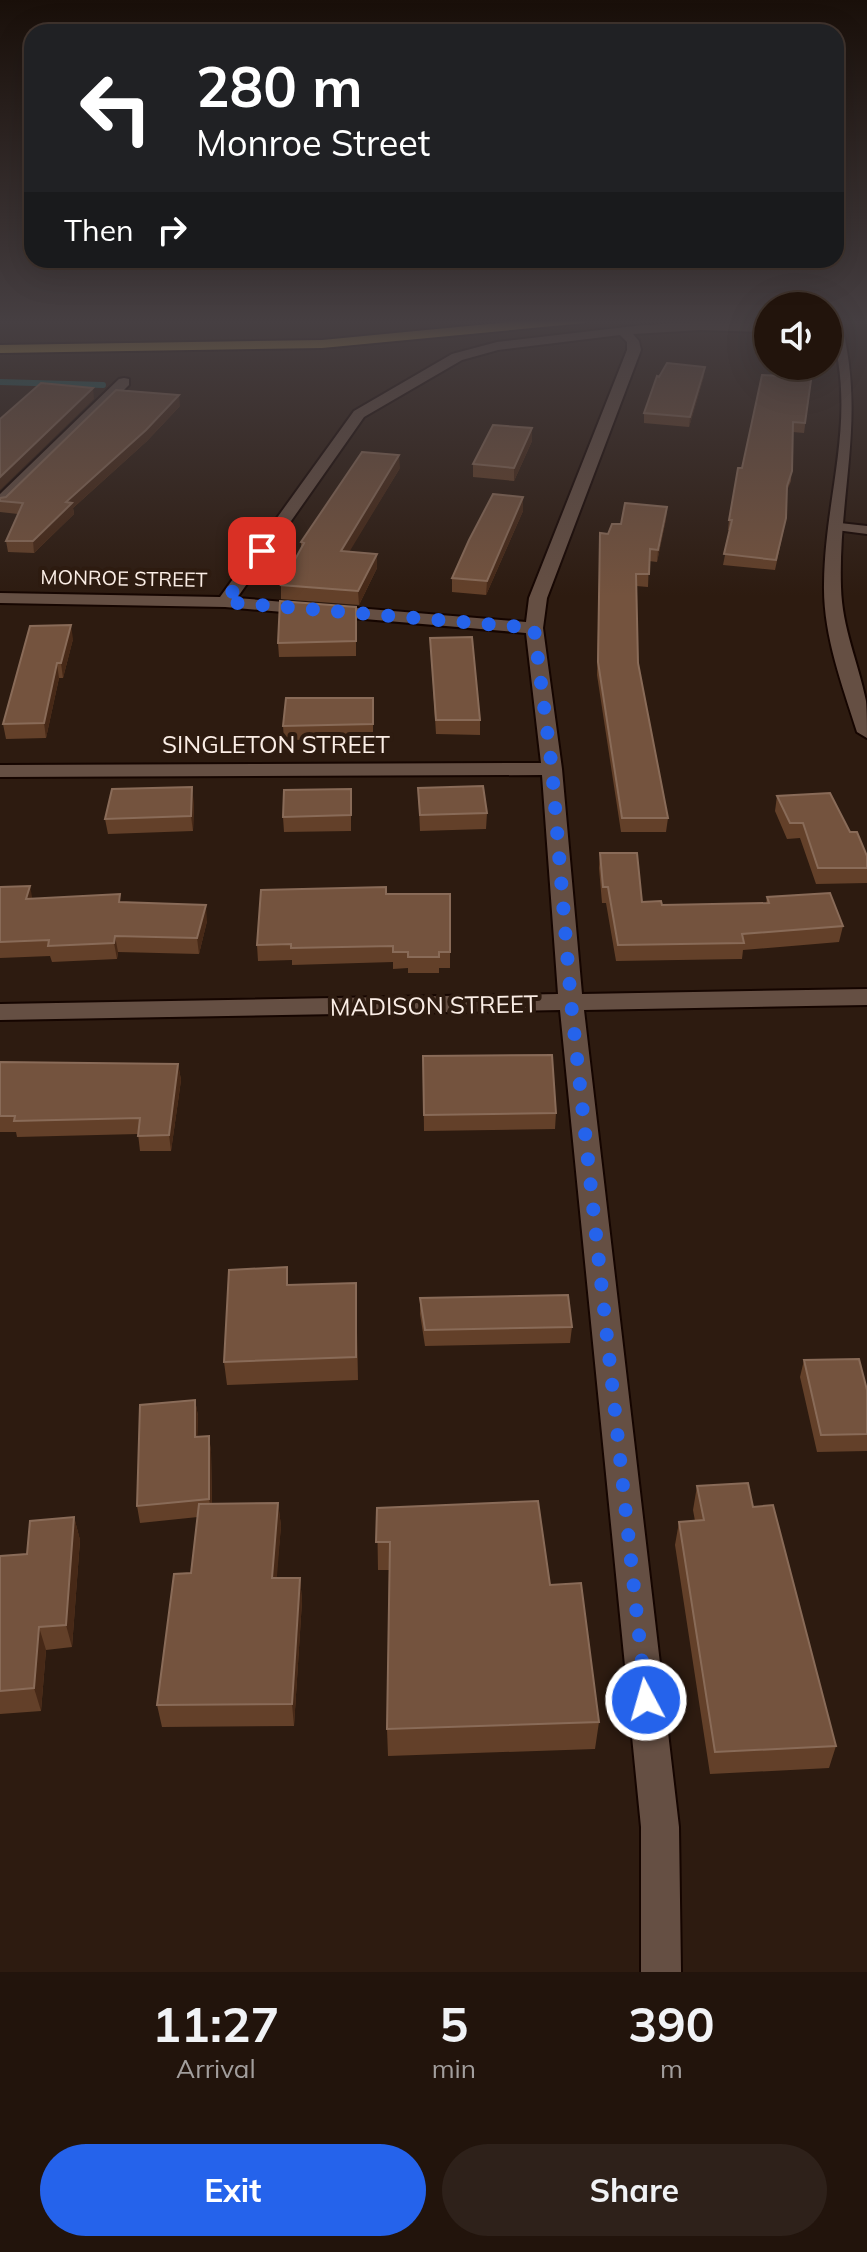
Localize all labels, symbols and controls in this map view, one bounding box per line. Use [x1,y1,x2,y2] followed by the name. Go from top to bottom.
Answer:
[196,51,363,121] text: 280 m
[64,56,168,160] icon: left
[196,120,430,165] text: Monroe Street
[150,208,194,252] icon: right
[64,211,134,249] text: Then
[754,292,842,380] map controls
[754,292,842,380] button: sound
[228,517,296,585] pin
[240,529,284,573] icon: arrive
[40,564,208,592] street label: MONROE STREET
[162,729,390,759] street label: SINGLETON STREET
[330,988,539,1022] street label: MADISON STREET
[604,1658,688,1742] position arrow
[152,1994,279,2054] text: 11:27
[439,1994,468,2054] text: 5
[628,1994,715,2054] text: 390
[176,2052,256,2085] text: Arrival
[432,2052,476,2085] text: min
[660,2052,683,2085] text: m
[40,2144,426,2236] button: Exit
[442,2144,827,2236] button: Share

